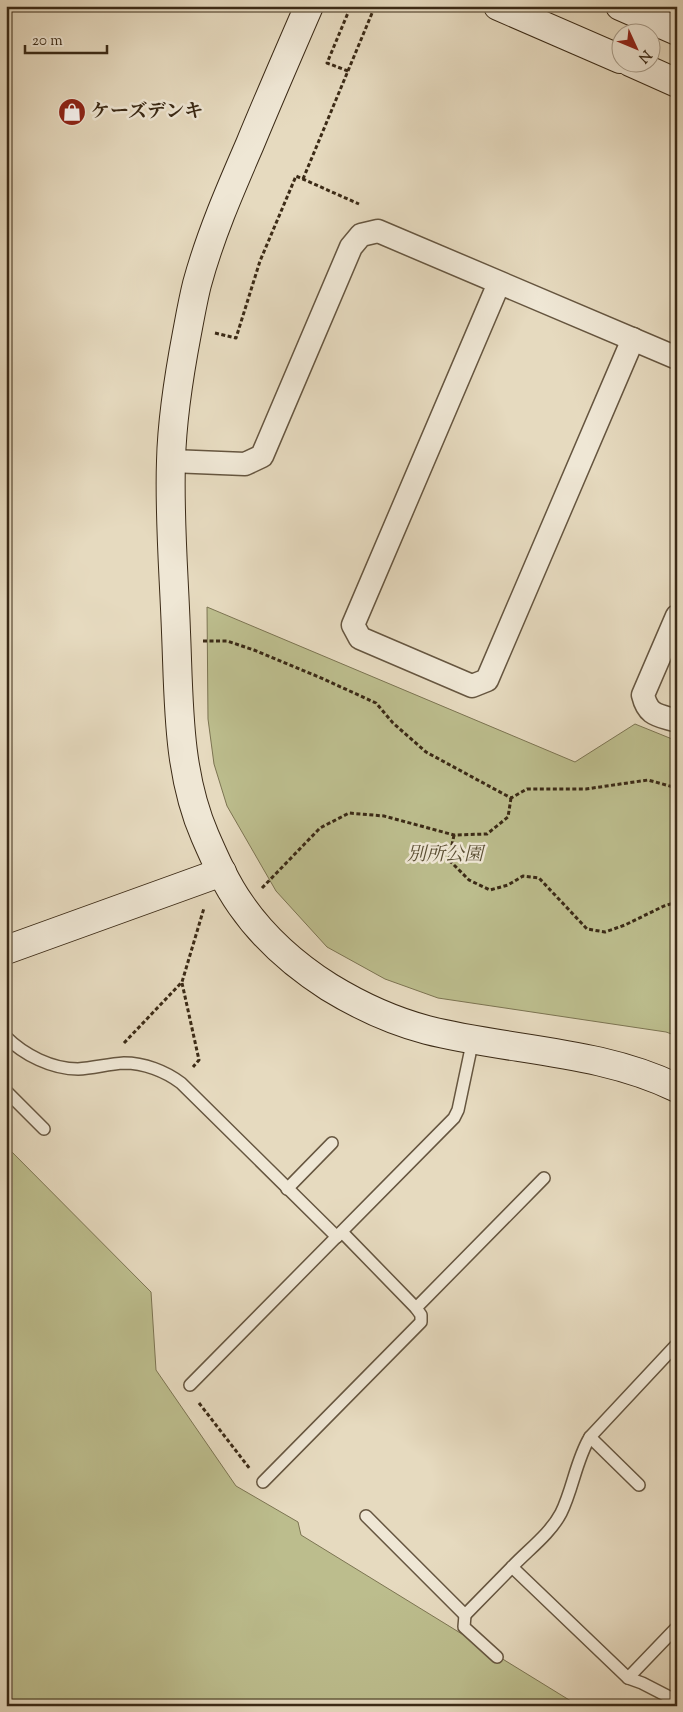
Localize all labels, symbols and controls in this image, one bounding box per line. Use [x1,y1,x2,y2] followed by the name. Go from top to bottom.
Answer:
[25,22,108,54] scale bar
[610,22,660,72] north arrow
[32,31,63,52] text: 20 m
[633,45,655,67] text: N
[57,97,87,127] shop icon: ケーズデンキ
[91,99,203,126] place label: ケーズデンキ
[407,842,486,869] park label: 別所公園

